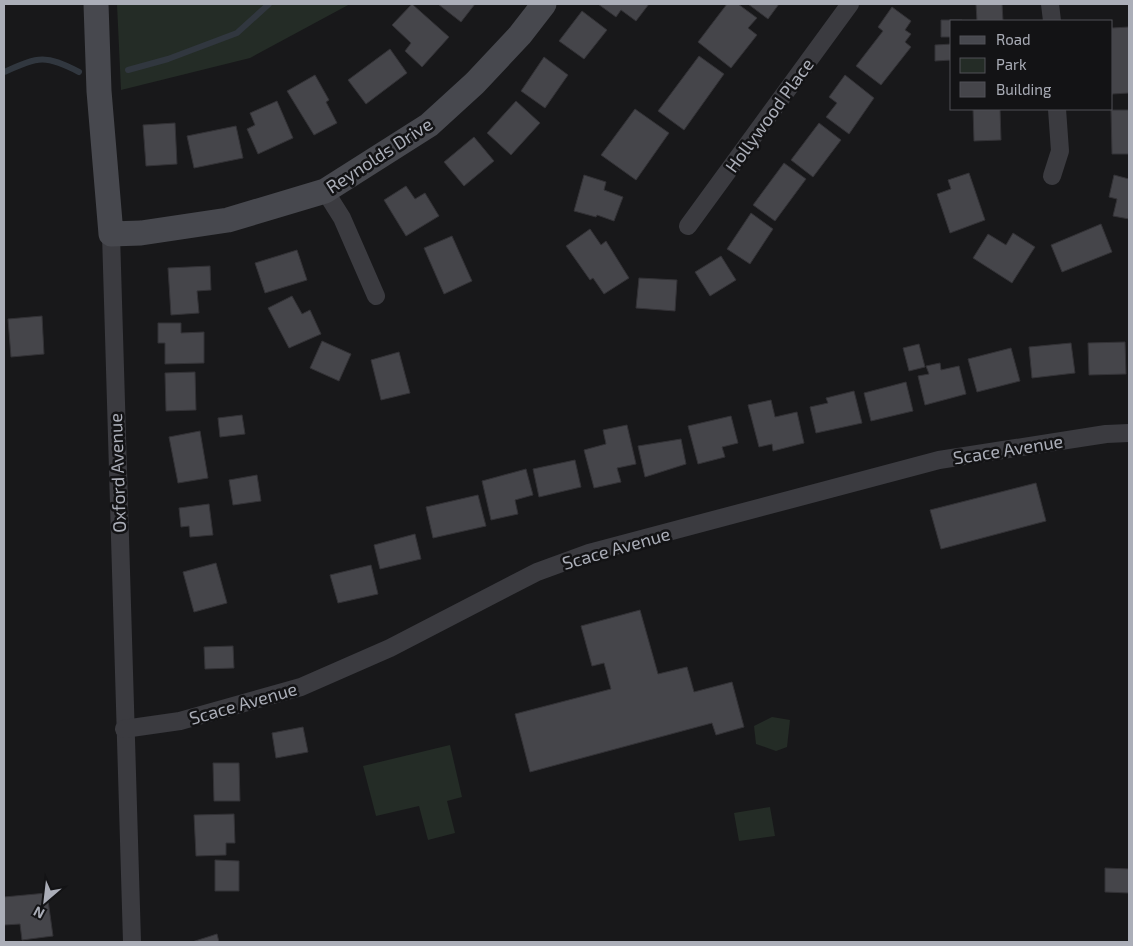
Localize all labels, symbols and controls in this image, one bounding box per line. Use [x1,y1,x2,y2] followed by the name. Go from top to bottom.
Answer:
[950,20,1113,110] legend
[996,30,1031,48] text: Road
[720,54,818,176] street label: Hollywood Place
[996,55,1027,73] text: Park
[996,80,1052,98] text: Building
[322,112,436,198] street label: Reynolds Drive
[104,413,130,533] street label: Oxford Avenue
[951,429,1065,469] street label: Scace Avenue
[560,522,672,574] street label: Scace Avenue
[187,677,299,729] street label: Scace Avenue
[20,876,70,926] north arrow
[30,903,47,923] text: N

